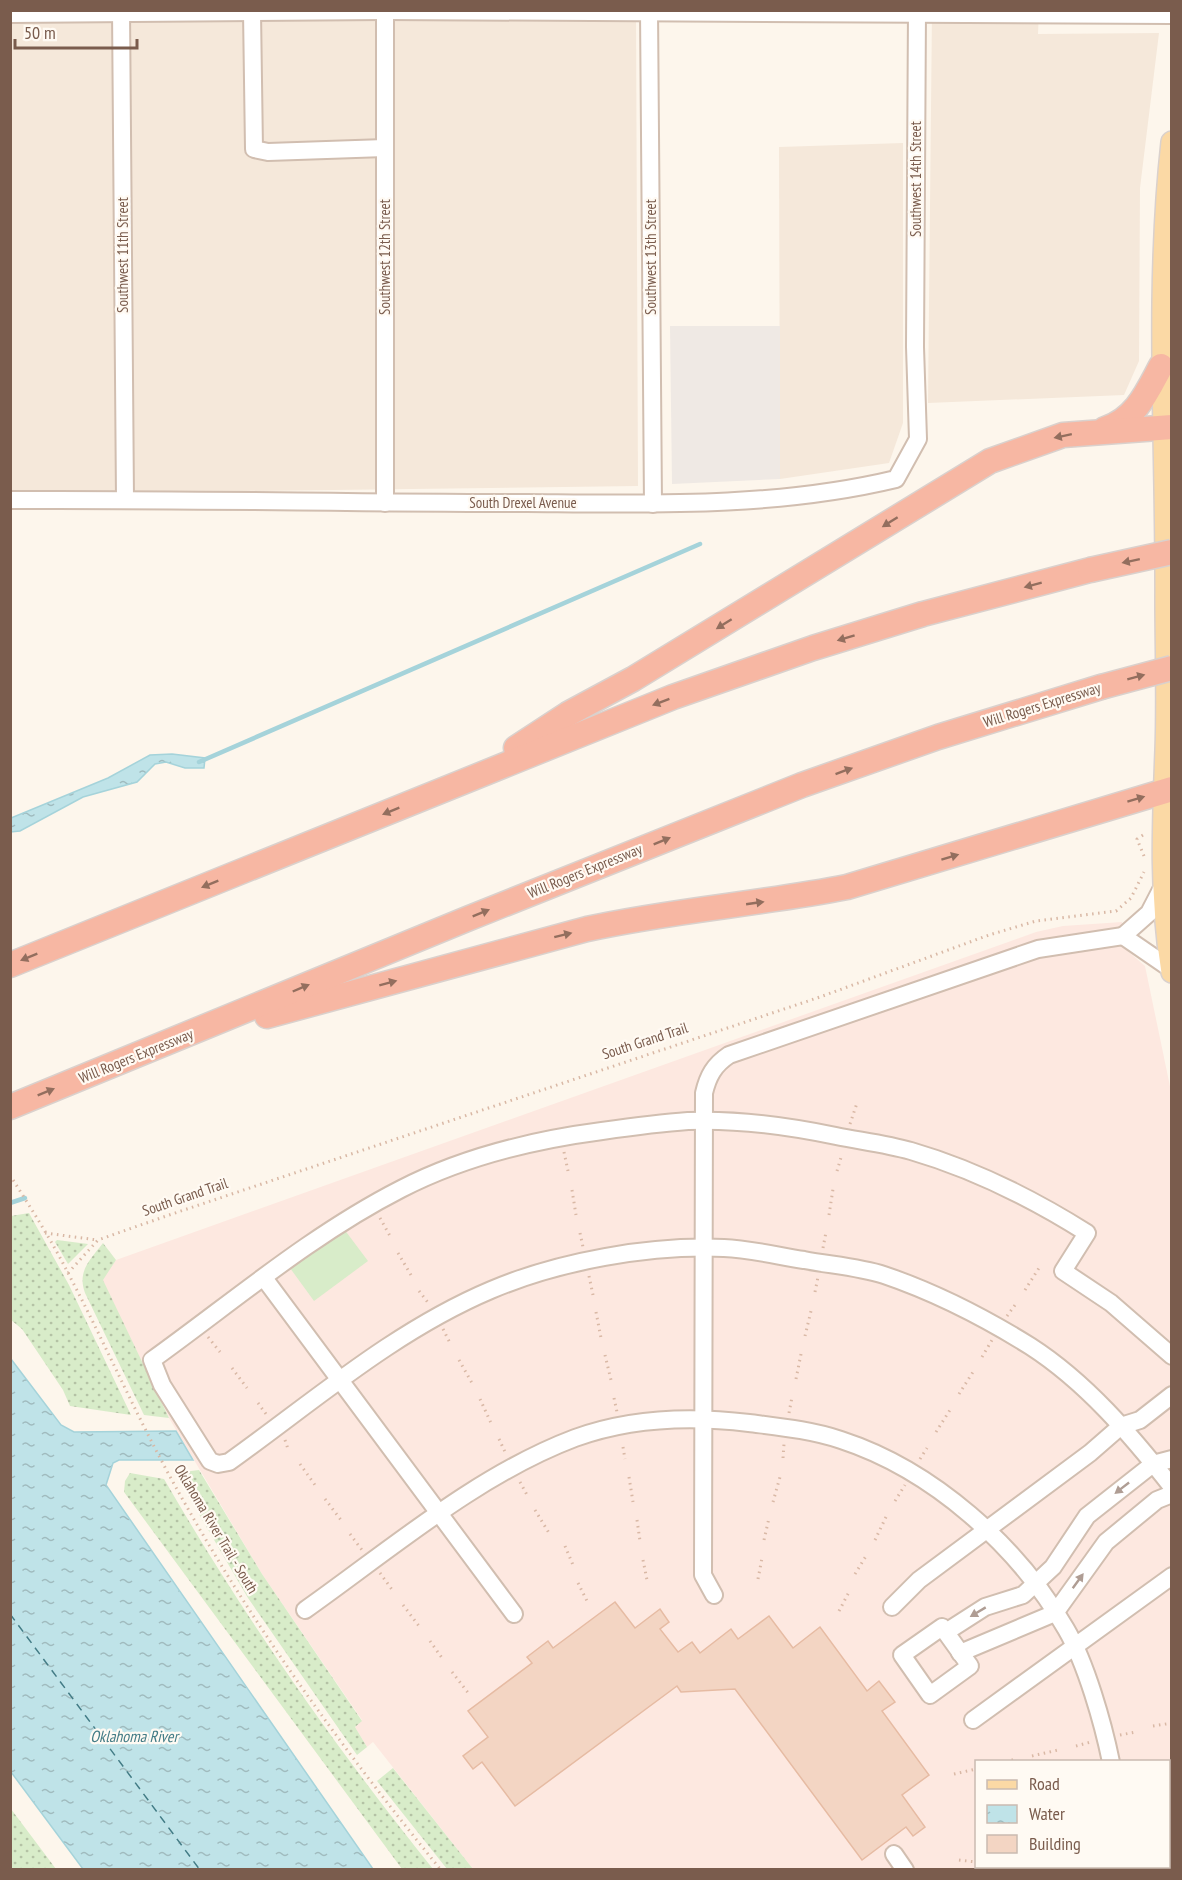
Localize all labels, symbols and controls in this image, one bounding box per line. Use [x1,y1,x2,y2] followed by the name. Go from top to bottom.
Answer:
[15,12,136,50] scale bar
[24,21,56,44] text: 50 m
[906,121,925,237] street label: Southwest 14th Street
[113,197,132,313] street label: Southwest 11th Street
[375,199,394,315] street label: Southwest 12th Street
[641,199,660,315] street label: Southwest 13th Street
[1054,432,1073,441] one-way arrow
[469,493,577,512] street label: South Drexel Avenue
[882,516,898,527] one-way arrow
[1121,557,1140,566] one-way arrow
[1024,581,1042,590] one-way arrow
[715,618,732,629] one-way arrow
[837,634,855,643] one-way arrow
[1127,672,1145,682] one-way arrow
[981,678,1103,731] street label: Will Rogers Expressway
[652,697,670,707] one-way arrow
[835,765,853,775] one-way arrow
[1127,794,1145,803] one-way arrow
[381,806,399,816] one-way arrow
[653,835,671,845] one-way arrow
[525,839,645,902] street label: Will Rogers Expressway
[941,852,959,861] one-way arrow
[201,880,219,889] one-way arrow
[746,898,765,907] one-way arrow
[472,908,490,917] one-way arrow
[554,929,572,939] one-way arrow
[20,953,38,962] one-way arrow
[379,977,397,987] one-way arrow
[292,983,310,992] one-way arrow
[600,1018,691,1063] street label: South Grand Trail
[76,1024,196,1087] street label: Will Rogers Expressway
[37,1087,55,1097] one-way arrow
[140,1173,230,1220] street label: South Grand Trail
[170,1461,262,1597] street label: Oklahoma River Trail - South
[1114,1482,1130,1495] one-way arrow
[1072,1574,1084,1590] one-way arrow
[969,1607,986,1617] one-way arrow
[90,1726,180,1746] water label: Oklahoma River
[975,1760,1170,1868] legend
[1029,1772,1060,1795] text: Road
[1029,1802,1065,1825] text: Water
[1029,1832,1081,1855] text: Building

